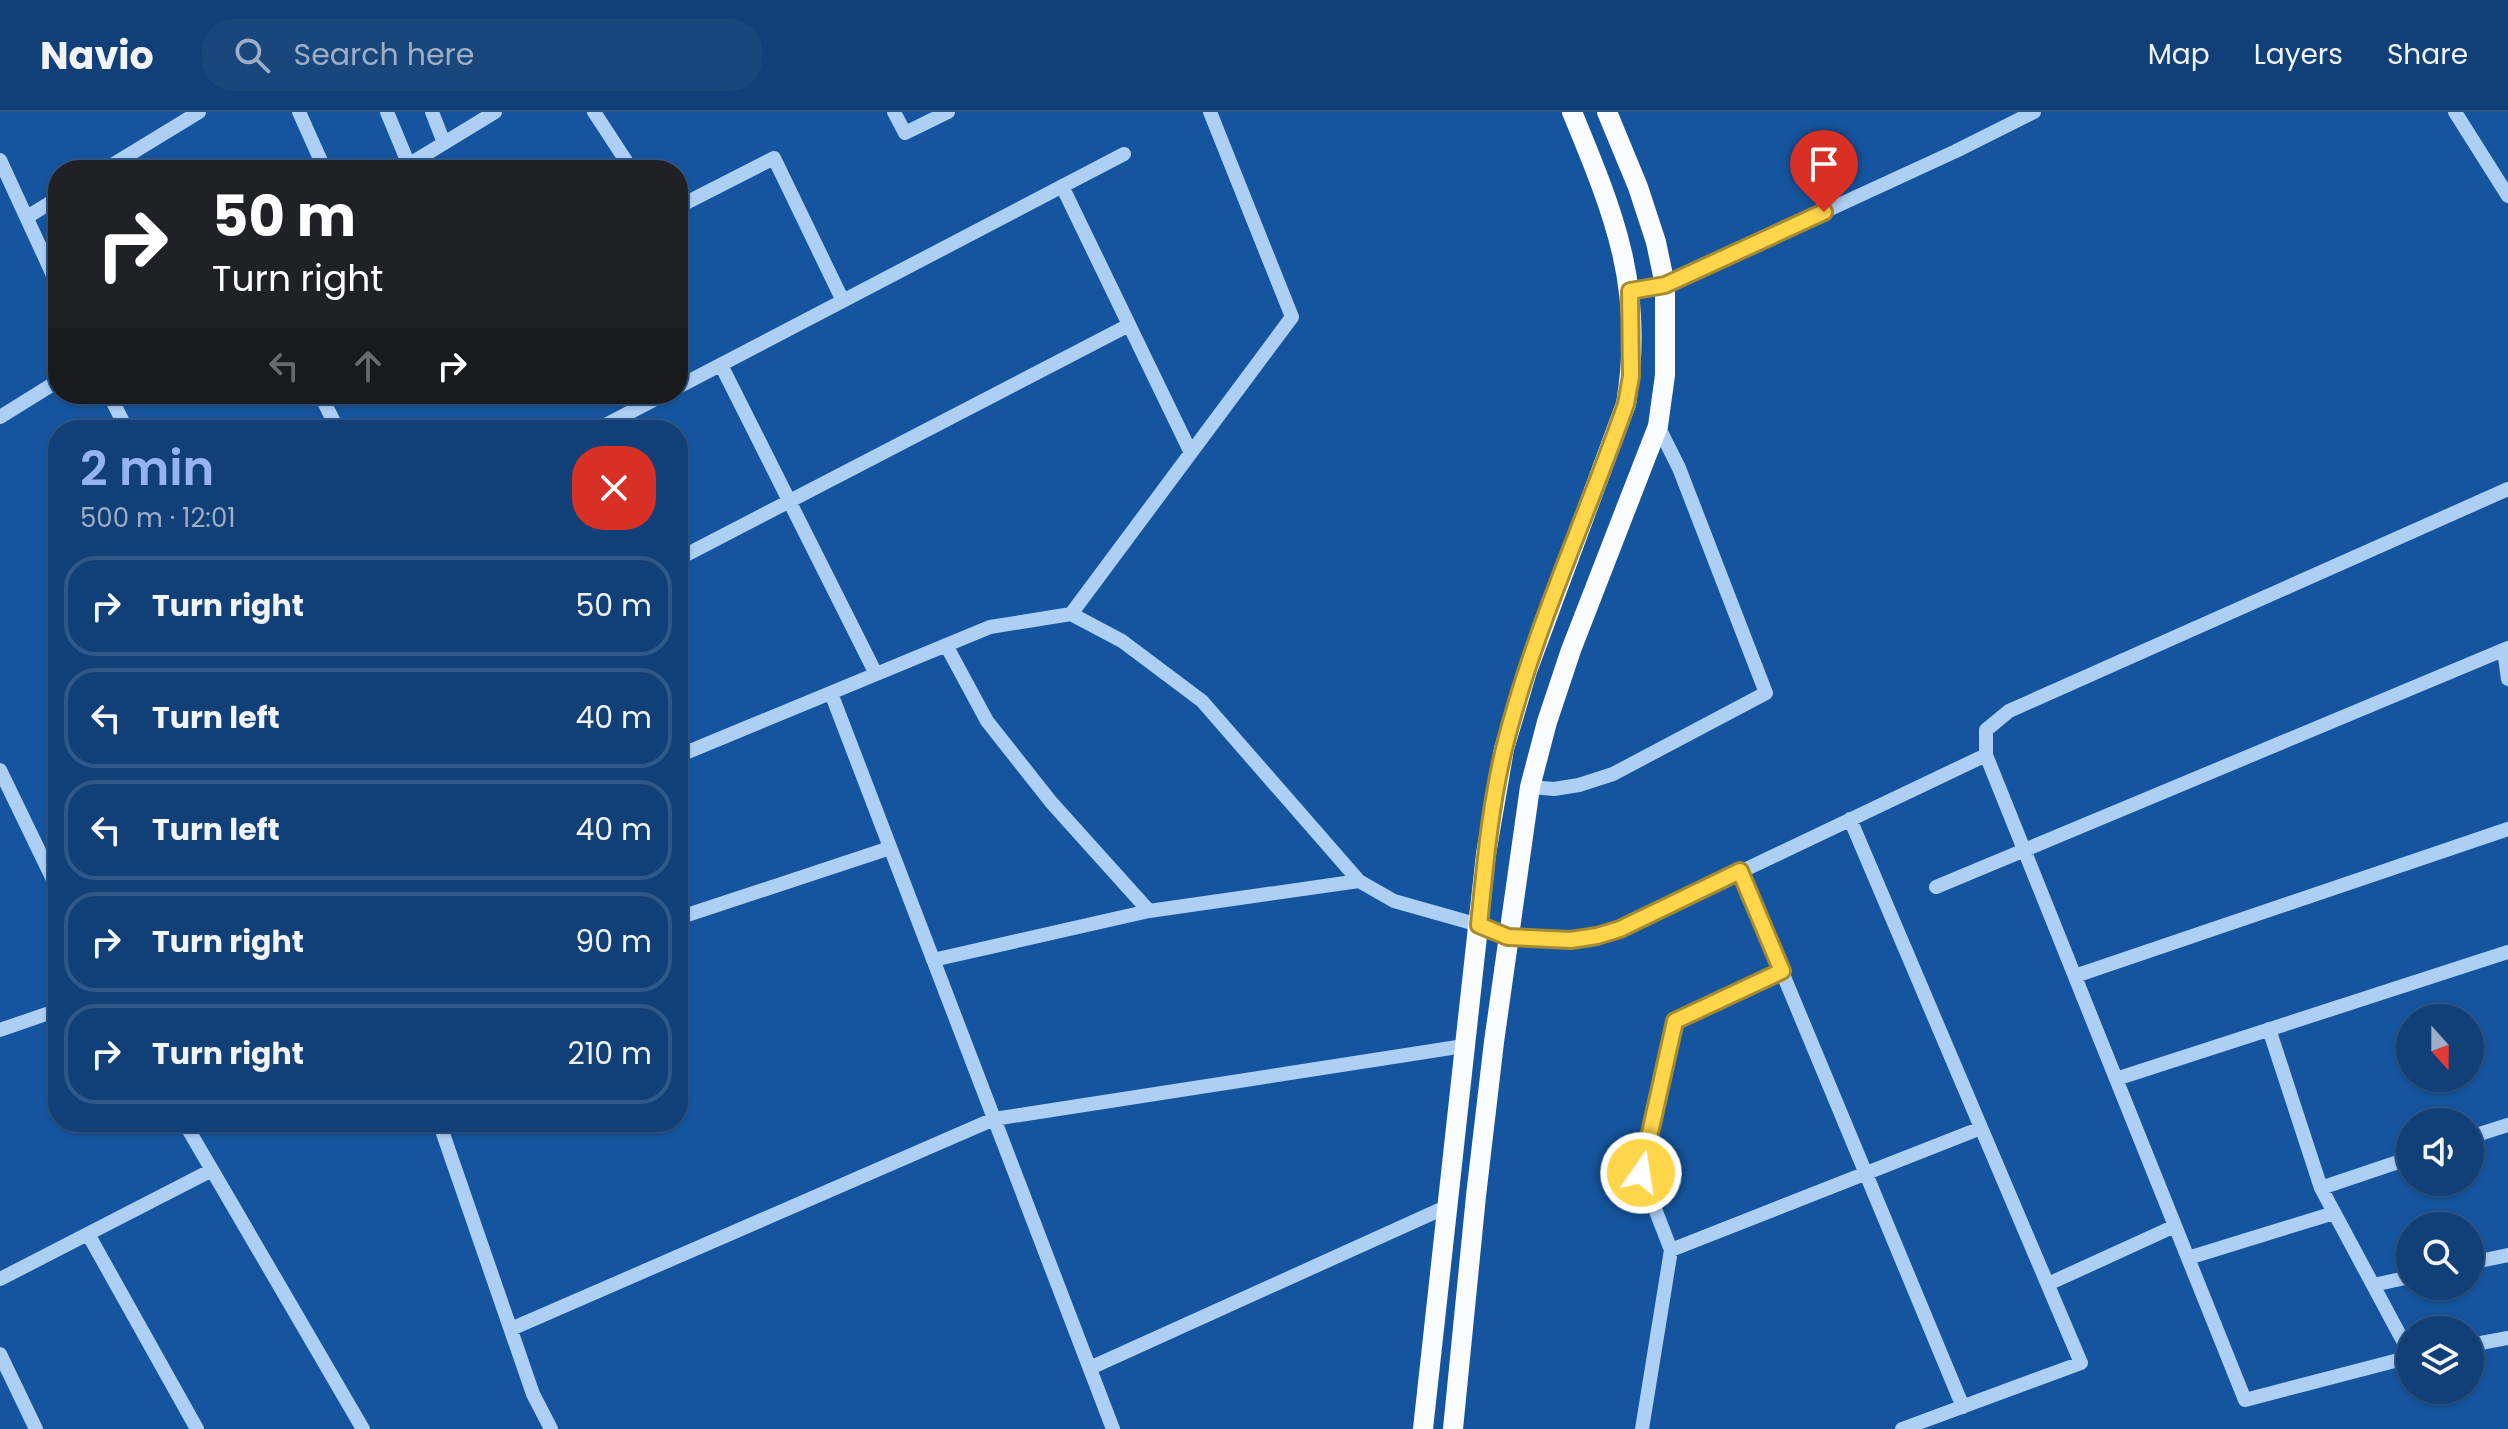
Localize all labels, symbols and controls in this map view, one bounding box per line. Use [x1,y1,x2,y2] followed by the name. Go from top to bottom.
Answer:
[202,19,762,91] search box
[40,29,154,82] text: Navio
[230,33,274,77] icon: search
[294,33,474,76] text: Search here
[2148,35,2210,74] text: Map
[2254,35,2343,74] text: Layers
[2387,35,2468,74] text: Share
[1790,130,1858,212] pin
[1802,142,1846,186] icon: arrive
[212,177,356,256] text: 50 m
[80,192,184,296] icon: right
[212,253,383,304] text: Turn right
[262,344,306,388] icon: left
[346,344,390,388] icon: ahead
[430,344,474,388] icon: right
[80,435,214,502] text: 2 min
[572,446,656,530] button: close
[80,500,236,536] text: 500 m · 12:01
[84,584,128,628] icon: right
[152,584,304,627] text: Turn right
[575,584,652,627] text: 50 m
[84,696,128,740] icon: left
[152,696,280,739] text: Turn left
[575,696,652,739] text: 40 m
[84,808,128,852] icon: left
[152,808,280,851] text: Turn left
[575,808,652,851] text: 40 m
[84,920,128,964] icon: right
[152,920,304,963] text: Turn right
[575,920,652,963] text: 90 m
[2396,1004,2484,1092] north arrow
[2396,1004,2484,1404] map controls
[84,1032,128,1076] icon: right
[152,1032,304,1075] text: Turn right
[567,1032,652,1075] text: 210 m
[2396,1108,2484,1196] button: sound
[1599,1131,1683,1215] position arrow
[2396,1212,2484,1300] button: search
[2396,1316,2484,1404] button: layers

